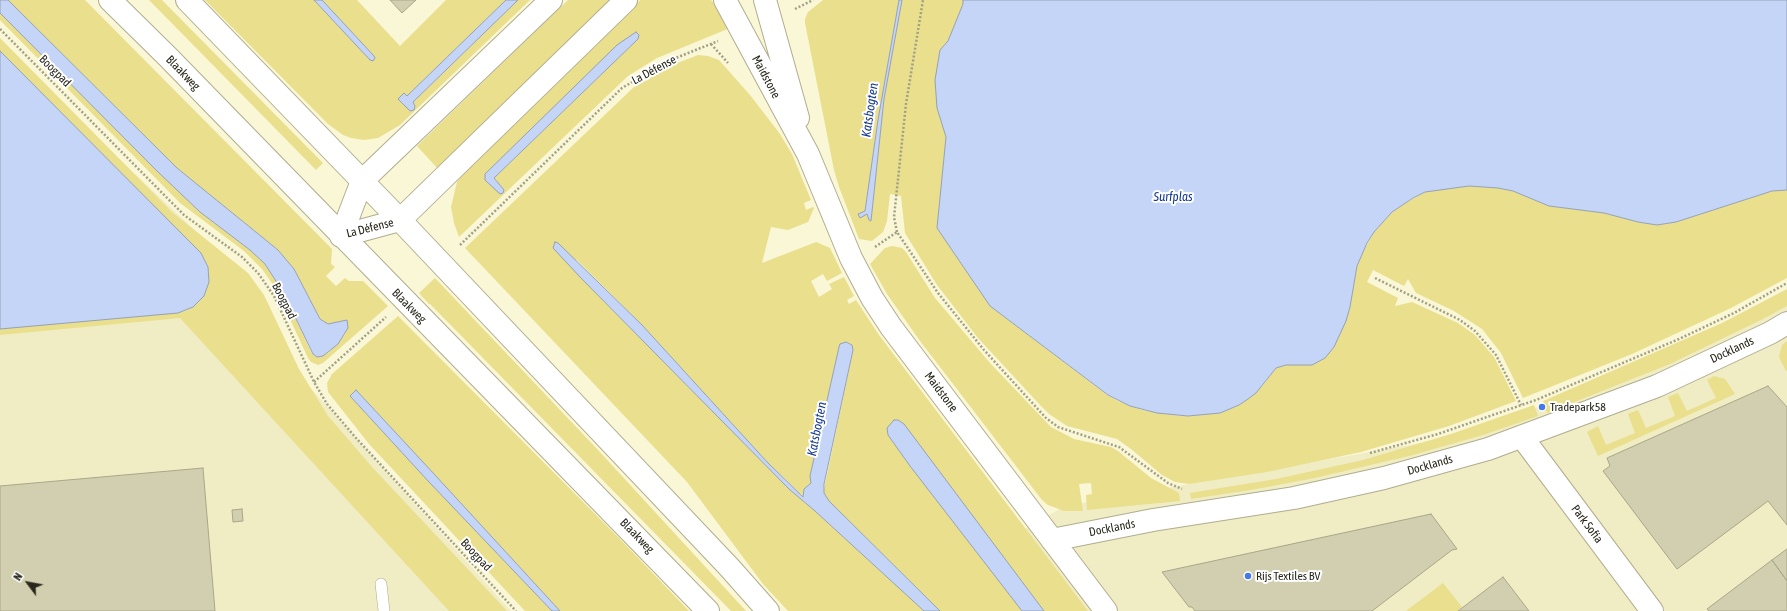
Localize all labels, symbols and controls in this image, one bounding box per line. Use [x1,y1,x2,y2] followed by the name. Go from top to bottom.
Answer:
[36,52,74,90] street label: Boogpad
[629,52,679,88] street label: La Défense
[163,53,203,93] street label: Blaakweg
[749,53,783,101] street label: Maidstone
[858,82,882,138] water label: Katsbogten
[1153,189,1193,205] water label: Surfplas
[345,215,395,241] street label: La Défense
[269,280,299,322] street label: Boogpad
[389,286,429,326] street label: Blaakweg
[1708,334,1756,366] street label: Docklands
[921,369,961,415] street label: Maidstone
[1550,400,1606,414] place label: Tradepark58
[804,401,830,457] water label: Katsbogten
[1537,402,1547,412] marker: Tradepark58
[1406,452,1454,478] street label: Docklands
[1568,502,1606,546] street label: Park Sofia
[617,516,657,556] street label: Blaakweg
[1088,516,1136,540] street label: Docklands
[457,536,495,574] street label: Boogpad
[8,563,48,603] north arrow
[1256,569,1320,583] place label: Rijs Textiles BV
[11,571,25,583] text: N
[1243,571,1253,581] marker: Rijs Textiles BV

